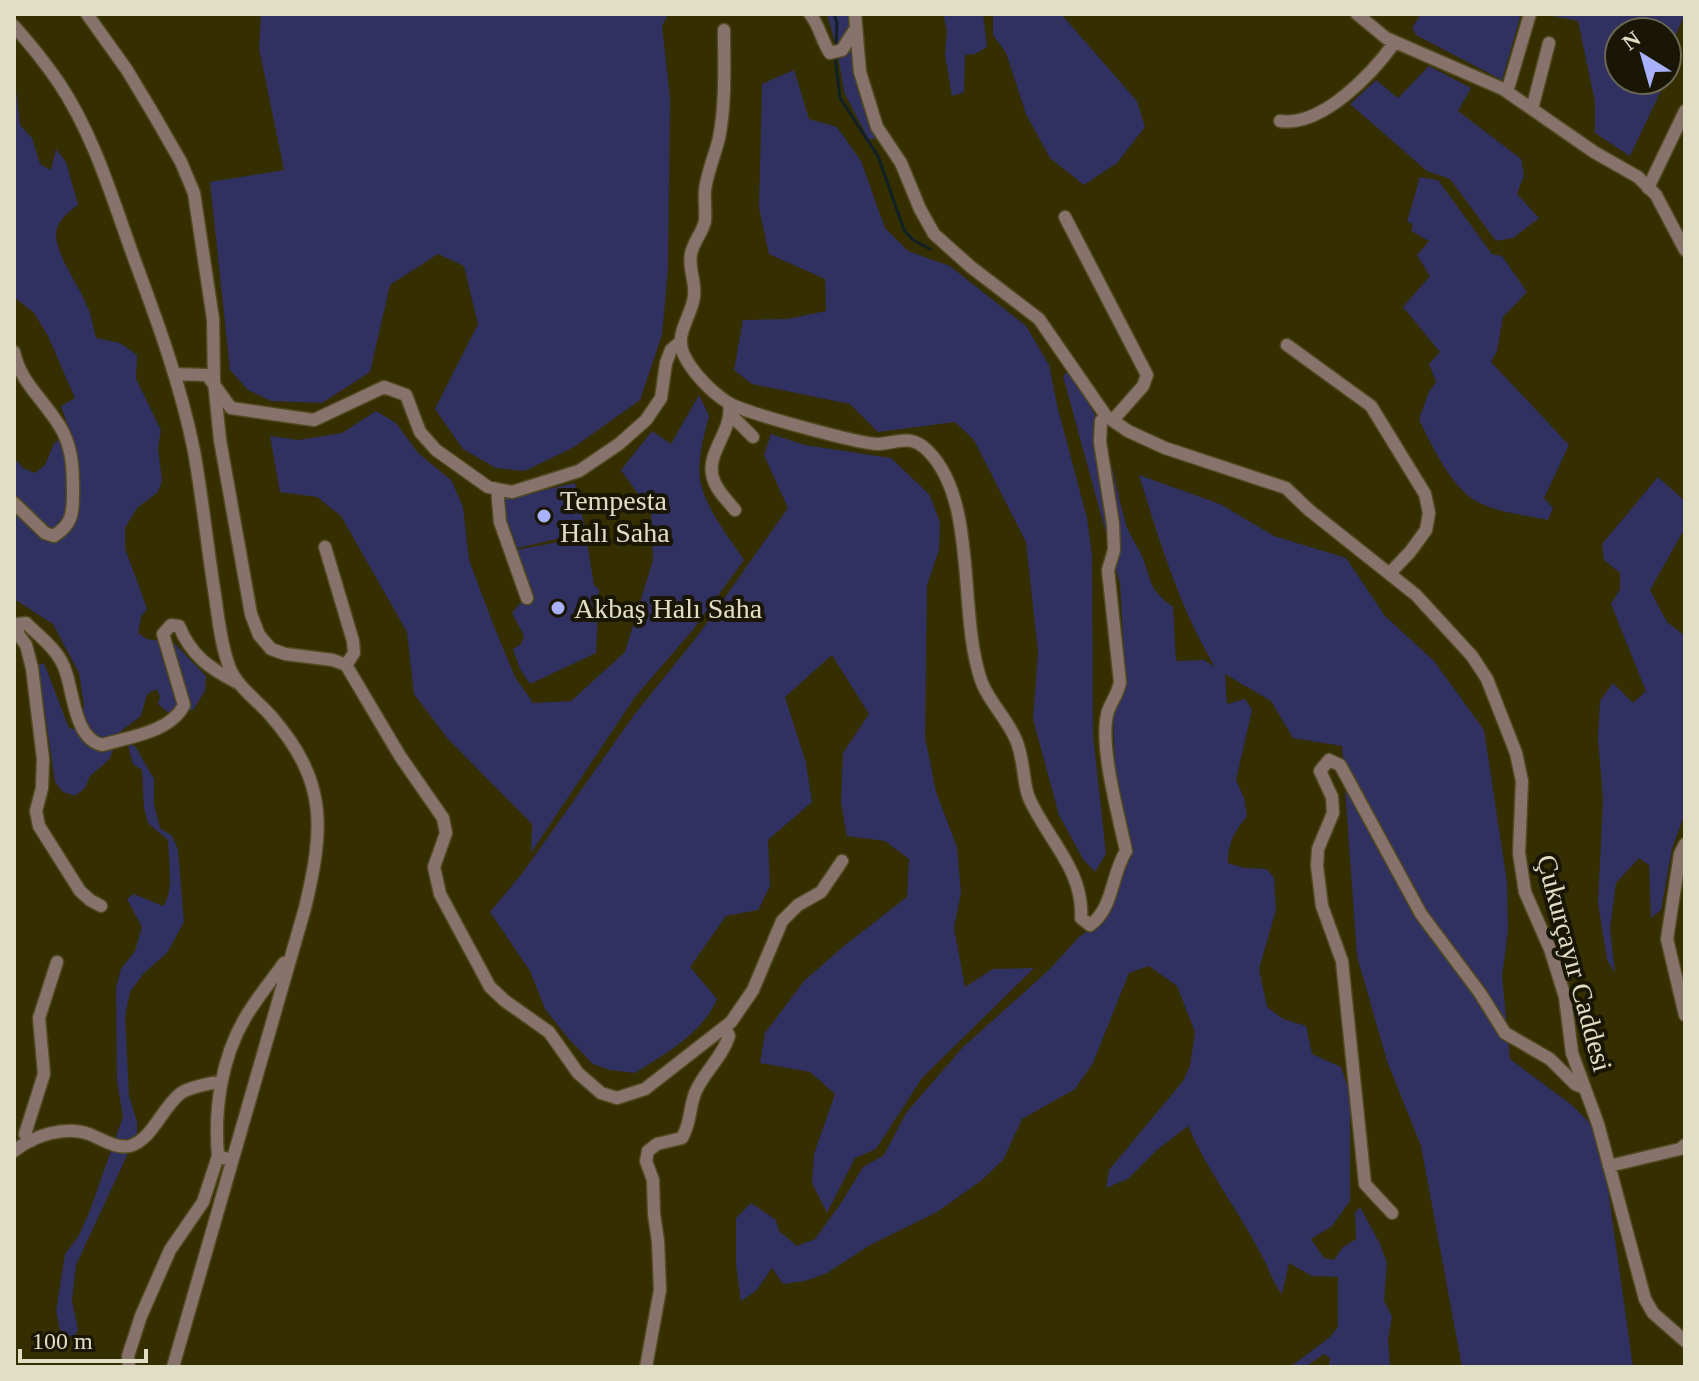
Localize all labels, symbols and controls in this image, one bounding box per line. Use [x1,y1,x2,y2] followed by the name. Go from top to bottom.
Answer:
[1603,16,1683,96] north arrow
[1617,26,1645,55] text: N
[560,485,670,548] place label: Tempesta Halı Saha
[535,507,553,525] marker: Tempesta Halı Saha
[574,593,763,624] place label: Akbaş Halı Saha
[549,599,567,617] marker: Akbaş Halı Saha
[1531,851,1618,1075] street label: Çukurçayır Caddesi
[20,1313,146,1363] scale bar
[32,1328,93,1354] text: 100 m

